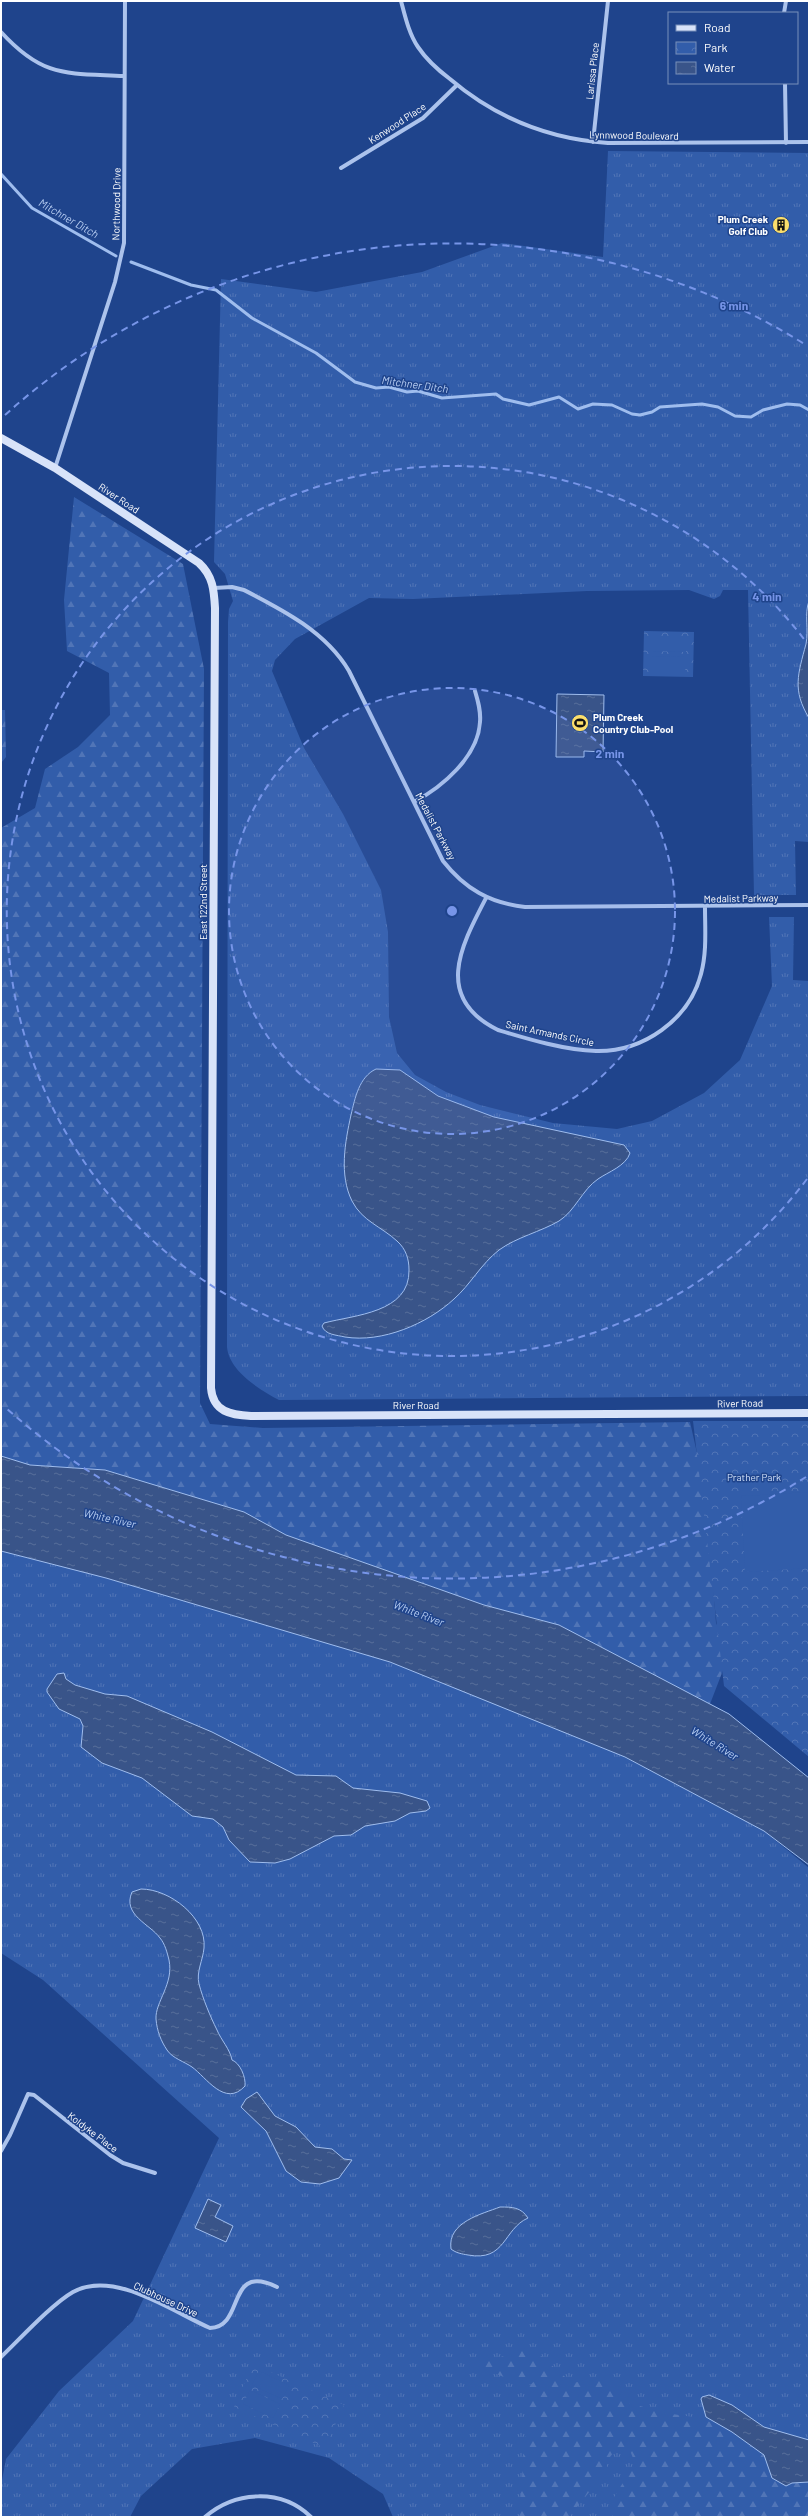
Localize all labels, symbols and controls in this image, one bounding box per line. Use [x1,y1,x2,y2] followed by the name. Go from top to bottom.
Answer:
[668,12,798,84] legend
[704,20,731,34] text: Road
[704,40,728,54] text: Park
[583,42,601,100] street label: Larissa Place
[704,60,736,74] text: Water
[366,100,428,146] street label: Kenwood Place
[589,128,679,142] street label: Lynnwood Boulevard
[109,168,123,240] street label: Northwood Drive
[37,196,102,241] water label: Mitchner Ditch
[718,213,769,237] place label: Plum Creek Golf Club
[771,215,791,235] building icon: Plum Creek Golf Club
[720,298,748,312] text: 6 min
[381,373,449,395] water label: Mitchner Ditch
[96,480,142,516] street label: River Road
[752,589,782,603] text: 4 min
[593,711,673,735] place label: Plum Creek Country Club-Pool
[570,713,590,733] sports icon: Plum Creek Country Club-Pool
[596,746,624,760] text: 2 min
[413,790,459,862] street label: Medalist Parkway
[197,864,209,940] street label: East 122nd Street
[704,891,779,905] street label: Medalist Parkway
[445,904,459,918] centre of rings
[505,1018,595,1048] street label: Saint Armands Circle
[717,1397,763,1409] street label: River Road
[393,1399,439,1411] street label: River Road
[727,1471,781,1483] park label: Prather Park
[83,1506,138,1531] water label: White River
[392,1597,447,1629] water label: White River
[689,1723,742,1763] water label: White River
[66,2109,120,2155] street label: Koldyke Place
[132,2279,200,2319] street label: Clubhouse Drive

